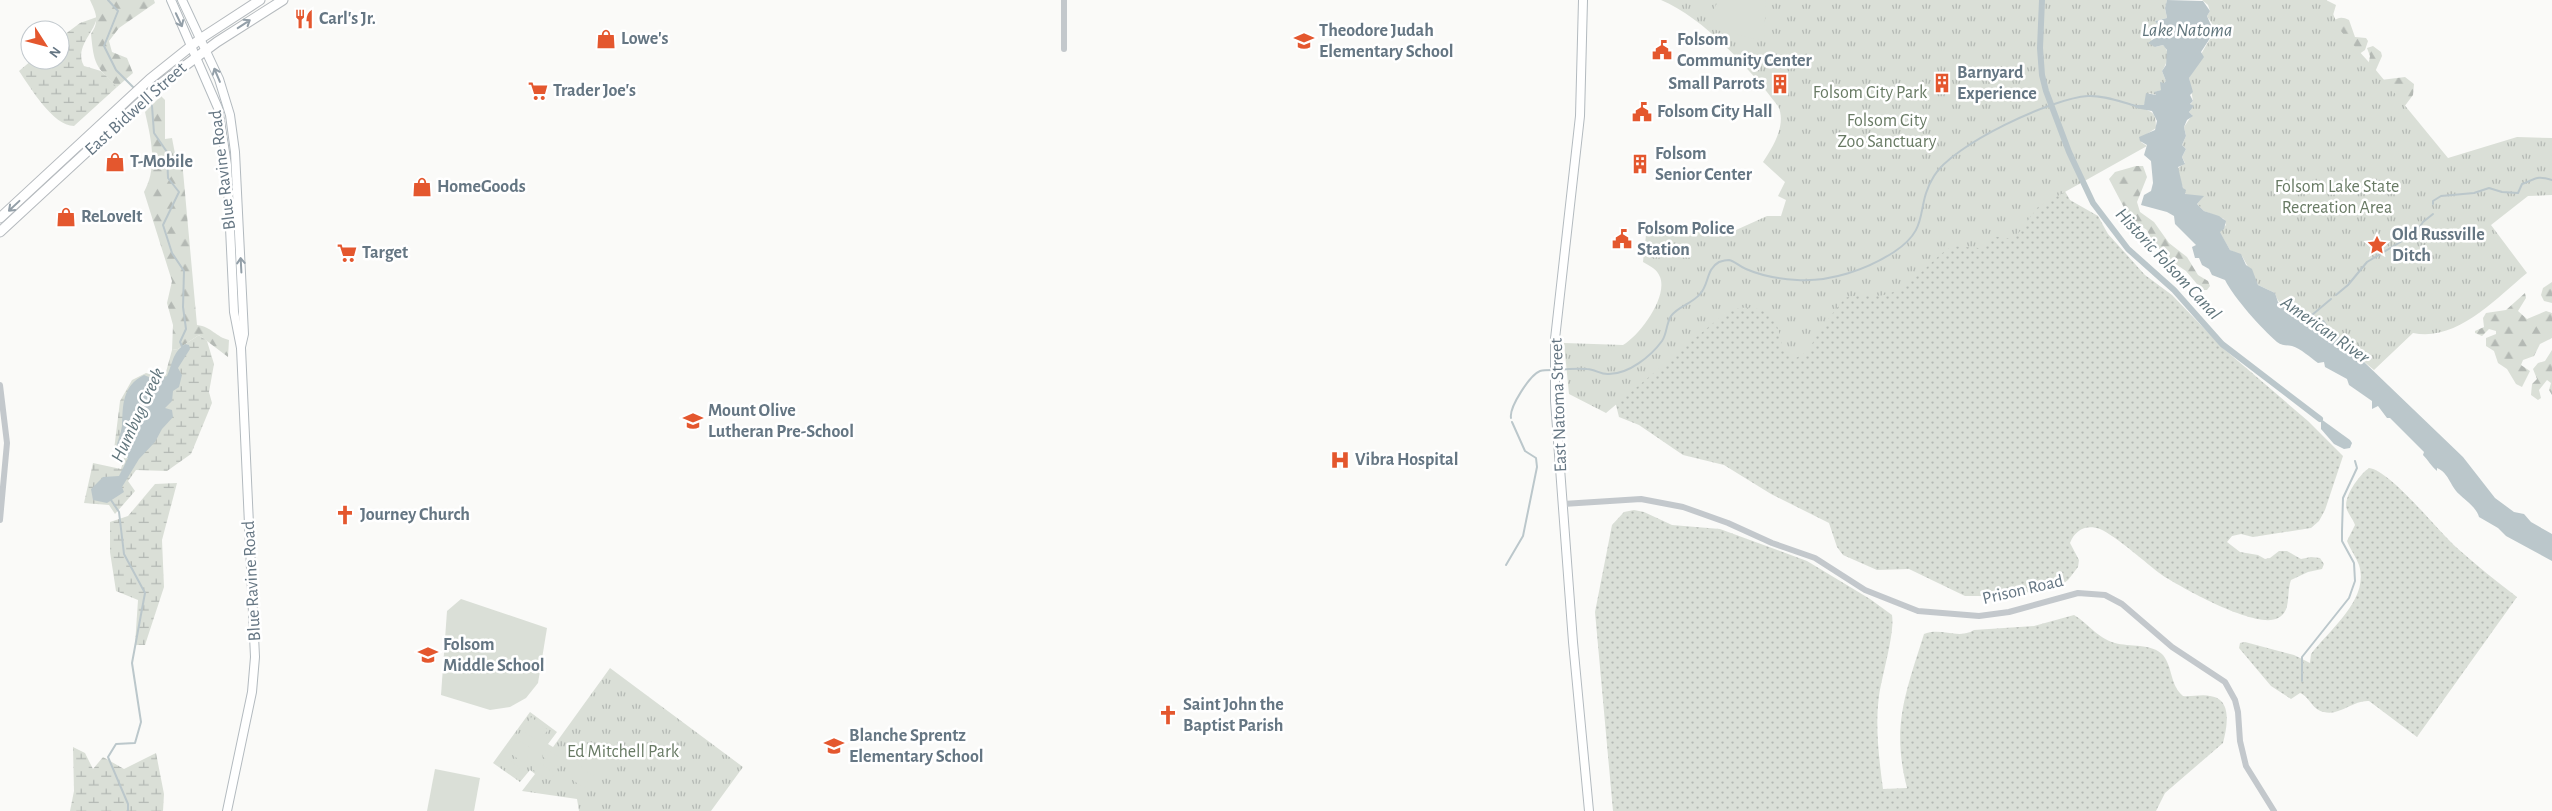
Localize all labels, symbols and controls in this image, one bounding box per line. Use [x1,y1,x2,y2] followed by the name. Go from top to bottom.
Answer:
[293,8,315,30] restaurant icon: Carl's Jr.
[319,10,376,28] place label: Carl's Jr.
[175,12,184,27] one-way arrow
[236,19,250,29] one-way arrow
[20,20,70,70] north arrow
[2142,21,2232,40] water label: Lake Natoma
[1319,22,1454,61] place label: Theodore Judah Elementary School
[595,28,617,50] shop icon: Lowe's
[621,30,668,48] place label: Lowe's
[1293,30,1315,52] school or university icon: Theodore Judah Elementary School
[1677,31,1813,70] place label: Folsom Community Center
[1651,39,1673,61] public building icon: Folsom Community Center
[46,44,63,60] text: N
[82,59,190,159] street label: East Bidwell Street
[1957,64,2037,103] place label: Barnyard Experience
[212,68,222,83] one-way arrow
[1931,72,1953,94] building icon: Barnyard Experience
[1769,73,1791,95] building icon: Small Parrots
[1668,75,1765,93] place label: Small Parrots
[527,80,549,102] supermarket icon: Trader Joe's
[553,82,636,100] place label: Trader Joe's
[1813,84,1928,102] park label: Folsom City Park
[1631,101,1653,123] public building icon: Folsom City Hall
[1657,103,1773,121] place label: Folsom City Hall
[207,109,239,231] street label: Blue Ravine Road
[1838,112,1937,151] park label: Folsom City Zoo Sanctuary
[1655,145,1753,184] place label: Folsom Senior Center
[104,151,126,173] shop icon: T-Mobile
[130,153,193,171] place label: T-Mobile
[1629,153,1651,175] building icon: Folsom Senior Center
[411,176,433,198] shop icon: HomeGoods
[437,178,526,196] place label: HomeGoods
[2275,178,2399,217] park label: Folsom Lake State Recreation Area
[7,200,20,212] one-way arrow
[2112,204,2225,324] water label: Historic Folsom Canal
[55,206,77,228] shop icon: ReLoveIt
[81,208,142,226] place label: ReLoveIt
[1637,220,1734,259] place label: Folsom Police Station
[2392,226,2485,265] place label: Old Russville Ditch
[1611,228,1633,250] public building icon: Folsom Police Station
[2366,234,2388,256] place icon: Old Russville Ditch
[336,242,358,264] supermarket icon: Target
[362,244,408,262] place label: Target
[236,257,245,273] one-way arrow
[2277,292,2373,368] water label: American River
[1548,337,1570,473] street label: East Natoma Street
[108,365,168,465] water label: Humbug Creek
[708,402,854,441] place label: Mount Olive Lutheran Pre-School
[682,410,704,432] school or university icon: Mount Olive Lutheran Pre-School
[1329,449,1351,471] hospital icon: Vibra Hospital
[1355,451,1459,469] place label: Vibra Hospital
[334,504,356,526] church icon: Journey Church
[360,506,470,524] place label: Journey Church
[240,520,264,642] street label: Blue Ravine Road
[1981,572,2065,608] street label: Prison Road
[443,636,545,675] place label: Folsom Middle School
[417,644,439,666] school or university icon: Folsom Middle School
[1183,696,1284,735] place label: Saint John the Baptist Parish
[1157,704,1179,726] church icon: Saint John the Baptist Parish
[849,727,984,766] place label: Blanche Sprentz Elementary School
[823,735,845,757] school or university icon: Blanche Sprentz Elementary School
[567,743,680,761] park label: Ed Mitchell Park

